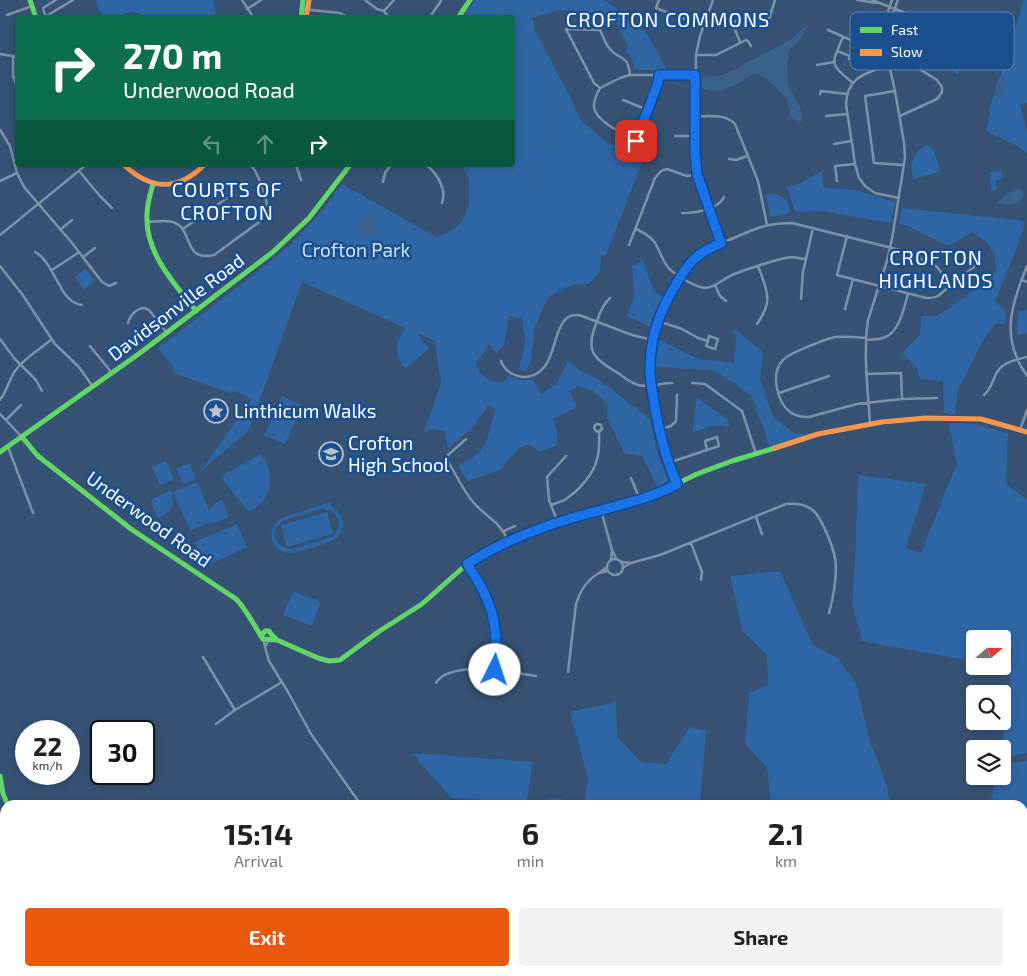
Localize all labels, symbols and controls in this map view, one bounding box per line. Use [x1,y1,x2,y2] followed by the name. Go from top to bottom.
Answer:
[566,7,770,31] district label: CROFTON COMMONS
[850,12,1014,70] legend
[891,21,918,38] text: Fast
[123,34,222,76] text: 270 m
[40,35,105,100] icon: right
[891,43,923,60] text: Slow
[123,76,295,102] text: Underwood Road
[615,120,657,162] pin
[622,127,650,155] icon: arrive
[198,130,226,158] icon: left
[251,130,279,158] icon: ahead
[304,130,332,158] icon: right
[172,177,282,224] district label: COURTS OF CROFTON
[302,238,411,261] park label: Crofton Park
[879,245,993,292] district label: CROFTON HIGHLANDS
[103,248,248,365] street label: Davidsonville Road
[203,398,229,424] place icon: Linthicum Walks
[234,399,376,422] place label: Linthicum Walks
[348,431,450,476] place label: Crofton High School
[318,441,344,467] school or university icon: Crofton High School
[82,466,216,572] street label: Underwood Road
[966,630,1011,675] north arrow
[966,630,1011,785] map controls
[468,643,520,695] position arrow
[966,685,1011,730] button: search
[90,720,155,785] speed limit sign: 30
[33,731,62,761] text: 22
[966,740,1011,785] button: layers
[33,758,62,772] text: km/h
[224,815,293,851] text: 15:14
[522,815,539,851] text: 6
[768,815,804,851] text: 2.1
[234,851,283,870] text: Arrival
[517,851,544,870] text: min
[775,851,797,870] text: km
[25,908,509,966] button: Exit
[519,908,1003,966] button: Share

